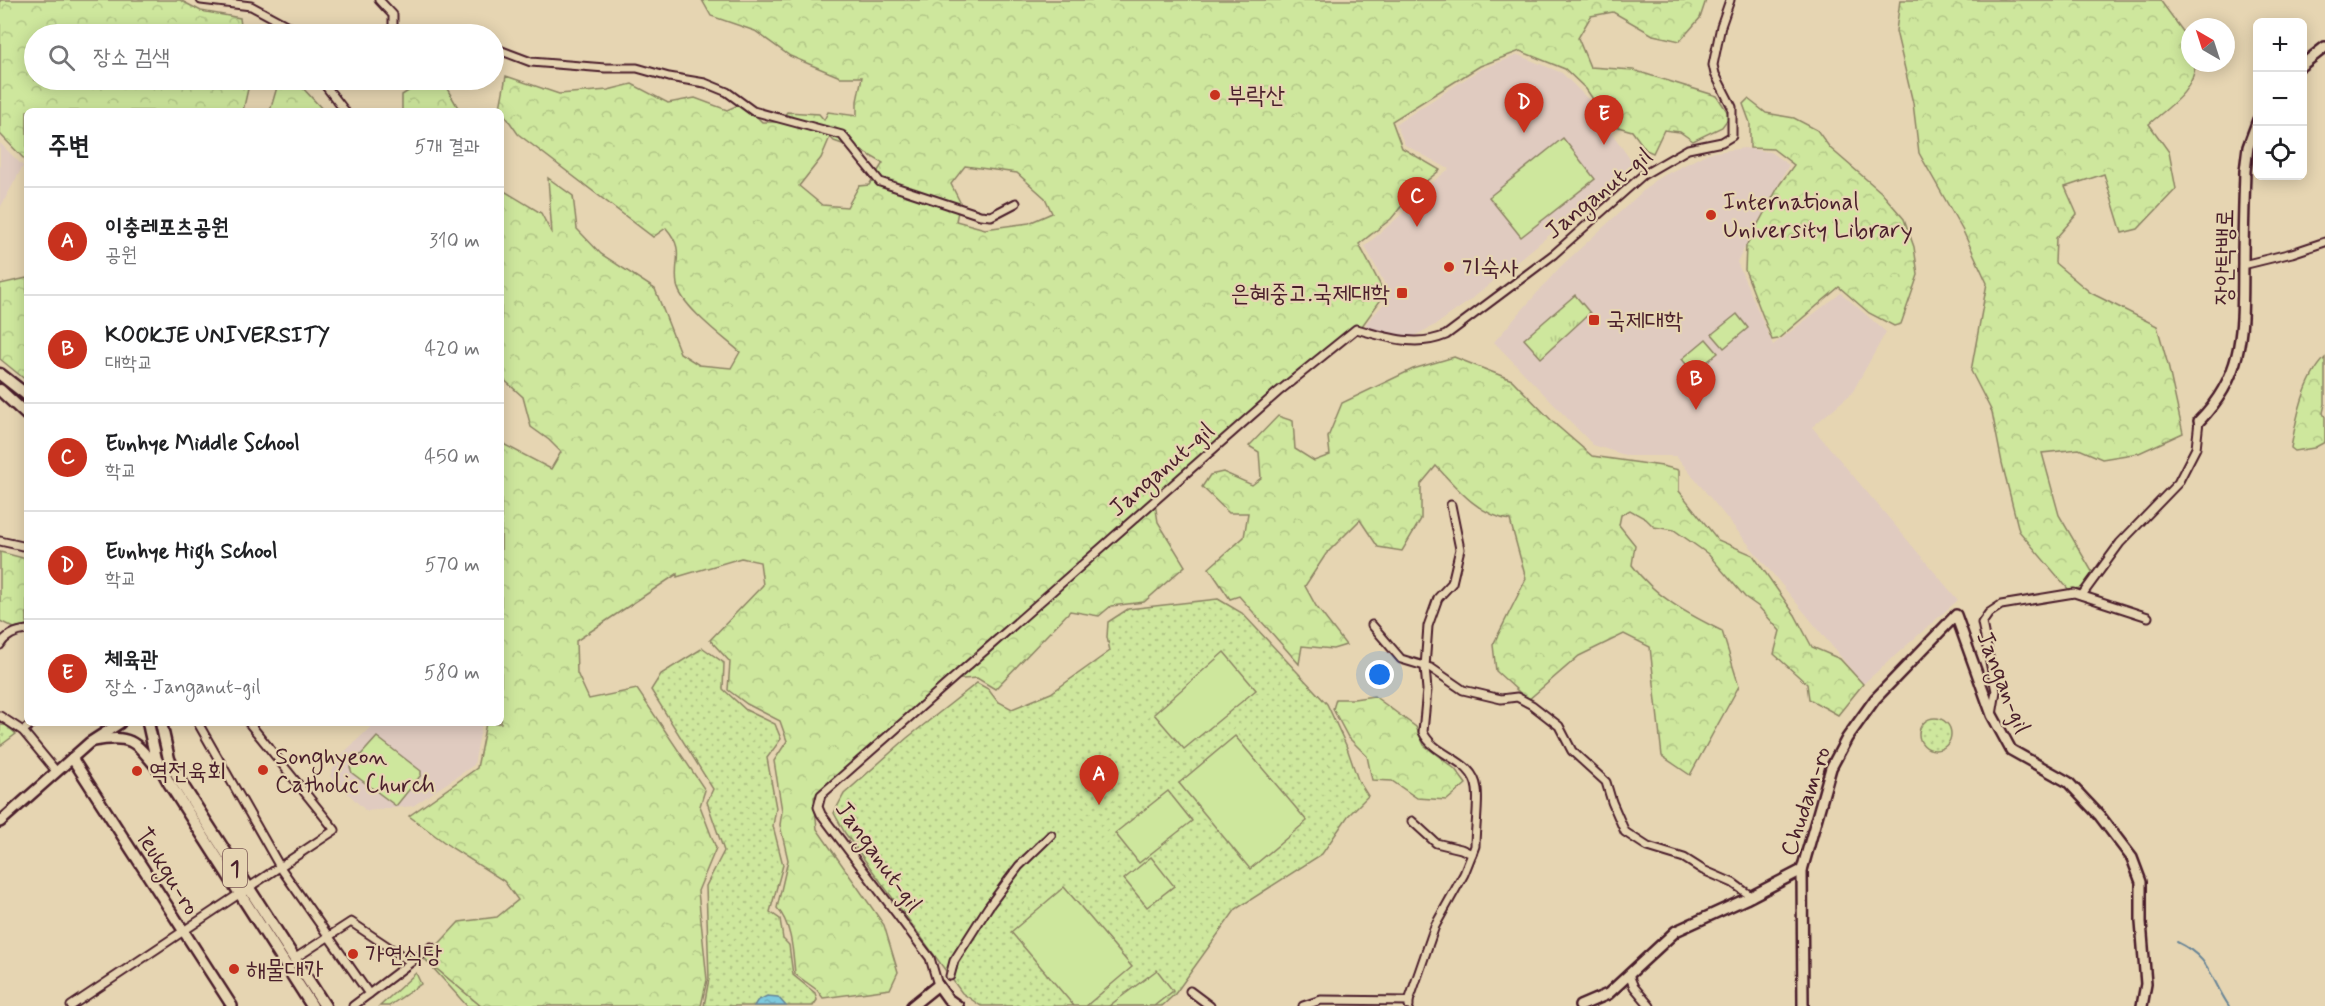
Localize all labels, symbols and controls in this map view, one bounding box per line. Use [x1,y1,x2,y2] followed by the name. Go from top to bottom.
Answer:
[2181,18,2235,72] north arrow
[2253,18,2307,180] map controls
[2253,18,2307,72] button: +
[24,24,504,90] search box
[45,41,78,74] icon: search
[93,44,170,72] text: 장소 검색
[2253,72,2307,126] button: −
[1227,81,1285,112] place label: 부락산
[1504,84,1544,133] pin: D
[1208,88,1222,102] marker: 부락산
[1584,96,1624,145] pin: E
[2253,126,2307,180] button: locate
[48,130,90,164] text: 주변
[414,134,480,161] text: 5개 결과
[1539,141,1660,249] street label: Janganut-gil
[1398,178,1436,227] pin: C
[1723,187,1913,246] place label: International University Library
[1704,208,1718,222] marker: International University Library
[2209,208,2242,306] street label: 장안탁뱅로
[105,214,229,242] text: 이충레포츠공원
[61,228,74,255] text: A
[429,228,480,255] text: 310 m
[105,242,137,269] text: 공원
[1461,253,1519,284] place label: 기숙사
[1442,260,1456,274] marker: 기숙사
[1231,279,1390,310] place label: 은혜중고.국제대학
[1395,286,1409,300] marker: 은혜중고.국제대학
[1606,306,1683,337] place label: 국제대학
[1587,313,1601,327] marker: 국제대학
[105,322,330,350] text: KOOKJE UNIVERSITY
[61,336,74,363] text: B
[424,336,480,363] text: 420 m
[105,350,153,377] text: 대학교
[1676,360,1716,410] pin: B
[1103,416,1223,526] street label: Janganut-gil
[105,430,300,458] text: Eunhye Middle School
[60,444,75,471] text: C
[424,444,480,471] text: 450 m
[105,458,137,485] text: 학교
[105,538,278,566] text: Eunhye High School
[61,552,74,579] text: D
[425,552,480,579] text: 570 m
[105,566,137,593] text: 학교
[1966,627,2037,739] street label: Jangan-gil
[105,646,158,674] text: 체육관
[62,660,73,687] text: E
[424,660,480,687] text: 580 m
[1365,660,1394,689] your location
[105,674,261,701] text: 장소 · Janganut-gil
[275,742,435,801] place label: Songhyeon Catholic Church
[1774,743,1839,860] street label: Chudam-ro
[1080,756,1118,805] pin: A
[149,757,226,788] place label: 역전육회
[256,763,270,777] marker: Songhyeon Catholic Church
[130,764,144,778] marker: 역전육회
[826,795,929,920] street label: Janganut-gil
[125,822,206,923] street label: Teukgu-ro
[223,849,247,887] road number: 1
[365,940,442,971] place label: 가연식당
[346,947,360,961] marker: 가연식당
[246,955,323,986] place label: 해물대가
[227,962,241,976] marker: 해물대가

